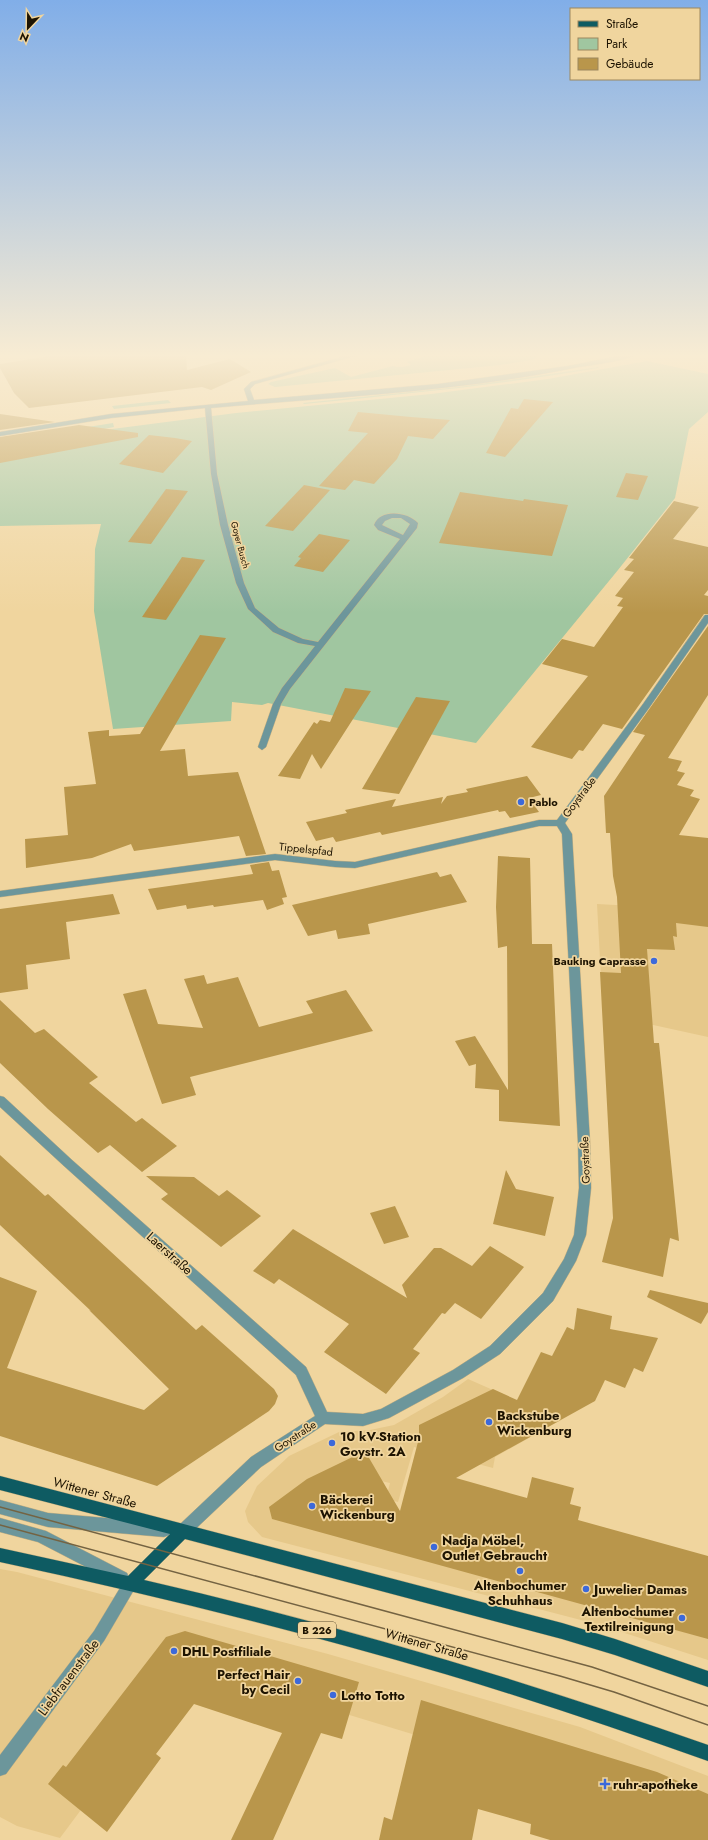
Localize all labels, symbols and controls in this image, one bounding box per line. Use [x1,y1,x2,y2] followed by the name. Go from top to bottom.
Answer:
[8,8,48,48] north arrow
[570,8,700,80] legend
[606,15,638,33] text: Straße
[17,28,31,46] text: N
[606,35,628,53] text: Park
[606,55,653,73] text: Gebäude
[228,520,253,570] street label: Goyer Busch
[558,773,600,821] street label: Goystraße
[529,794,558,810] place label: Pablo
[516,797,526,807] marker: Pablo
[278,838,334,860] street label: Tippelspfad
[554,953,646,969] place label: Bauking Caprasse
[649,956,659,966] marker: Bauking Caprasse
[576,1136,594,1184] street label: Goystraße
[142,1227,197,1279] street label: Laerstraße
[497,1406,572,1440] place label: Backstube Wickenburg
[271,1416,319,1456] street label: Goystraße
[484,1417,494,1427] marker: Backstube Wickenburg
[340,1427,421,1461] place label: 10 kV-Station Goystr. 2A
[327,1438,337,1448] marker: 10 kV-Station Goystr. 2A
[51,1472,139,1513] street label: Wittener Straße
[320,1490,395,1524] place label: Bäckerei Wickenburg
[307,1501,317,1511] marker: Bäckerei Wickenburg
[442,1531,548,1565] place label: Nadja Möbel, Outlet Gebraucht
[429,1542,439,1552] marker: Nadja Möbel, Outlet Gebraucht
[515,1566,525,1576] marker: Altenbochumer Schuhhaus
[473,1576,567,1610] place label: Altenbochumer Schuhhaus
[591,1580,687,1599] place label: Juwelier Damas
[581,1584,591,1594] marker: Juwelier Damas
[580,1602,675,1636] place label: Altenbochumer Textilreinigung
[677,1613,687,1623] marker: Altenbochumer Textilreinigung
[298,1622,336,1638] road number: B 226
[383,1623,471,1666] street label: Wittener Straße
[33,1635,104,1719] street label: Liebfrauenstraße
[182,1642,272,1661] place label: DHL Postfiliale
[169,1646,179,1656] marker: DHL Postfiliale
[217,1665,291,1699] place label: Perfect Hair by Cecil
[293,1676,303,1686] marker: Perfect Hair by Cecil
[341,1686,405,1705] place label: Lotto Totto
[328,1690,338,1700] marker: Lotto Totto
[613,1775,698,1794] place label: ruhr-apotheke
[600,1779,610,1789] marker: ruhr-apotheke

